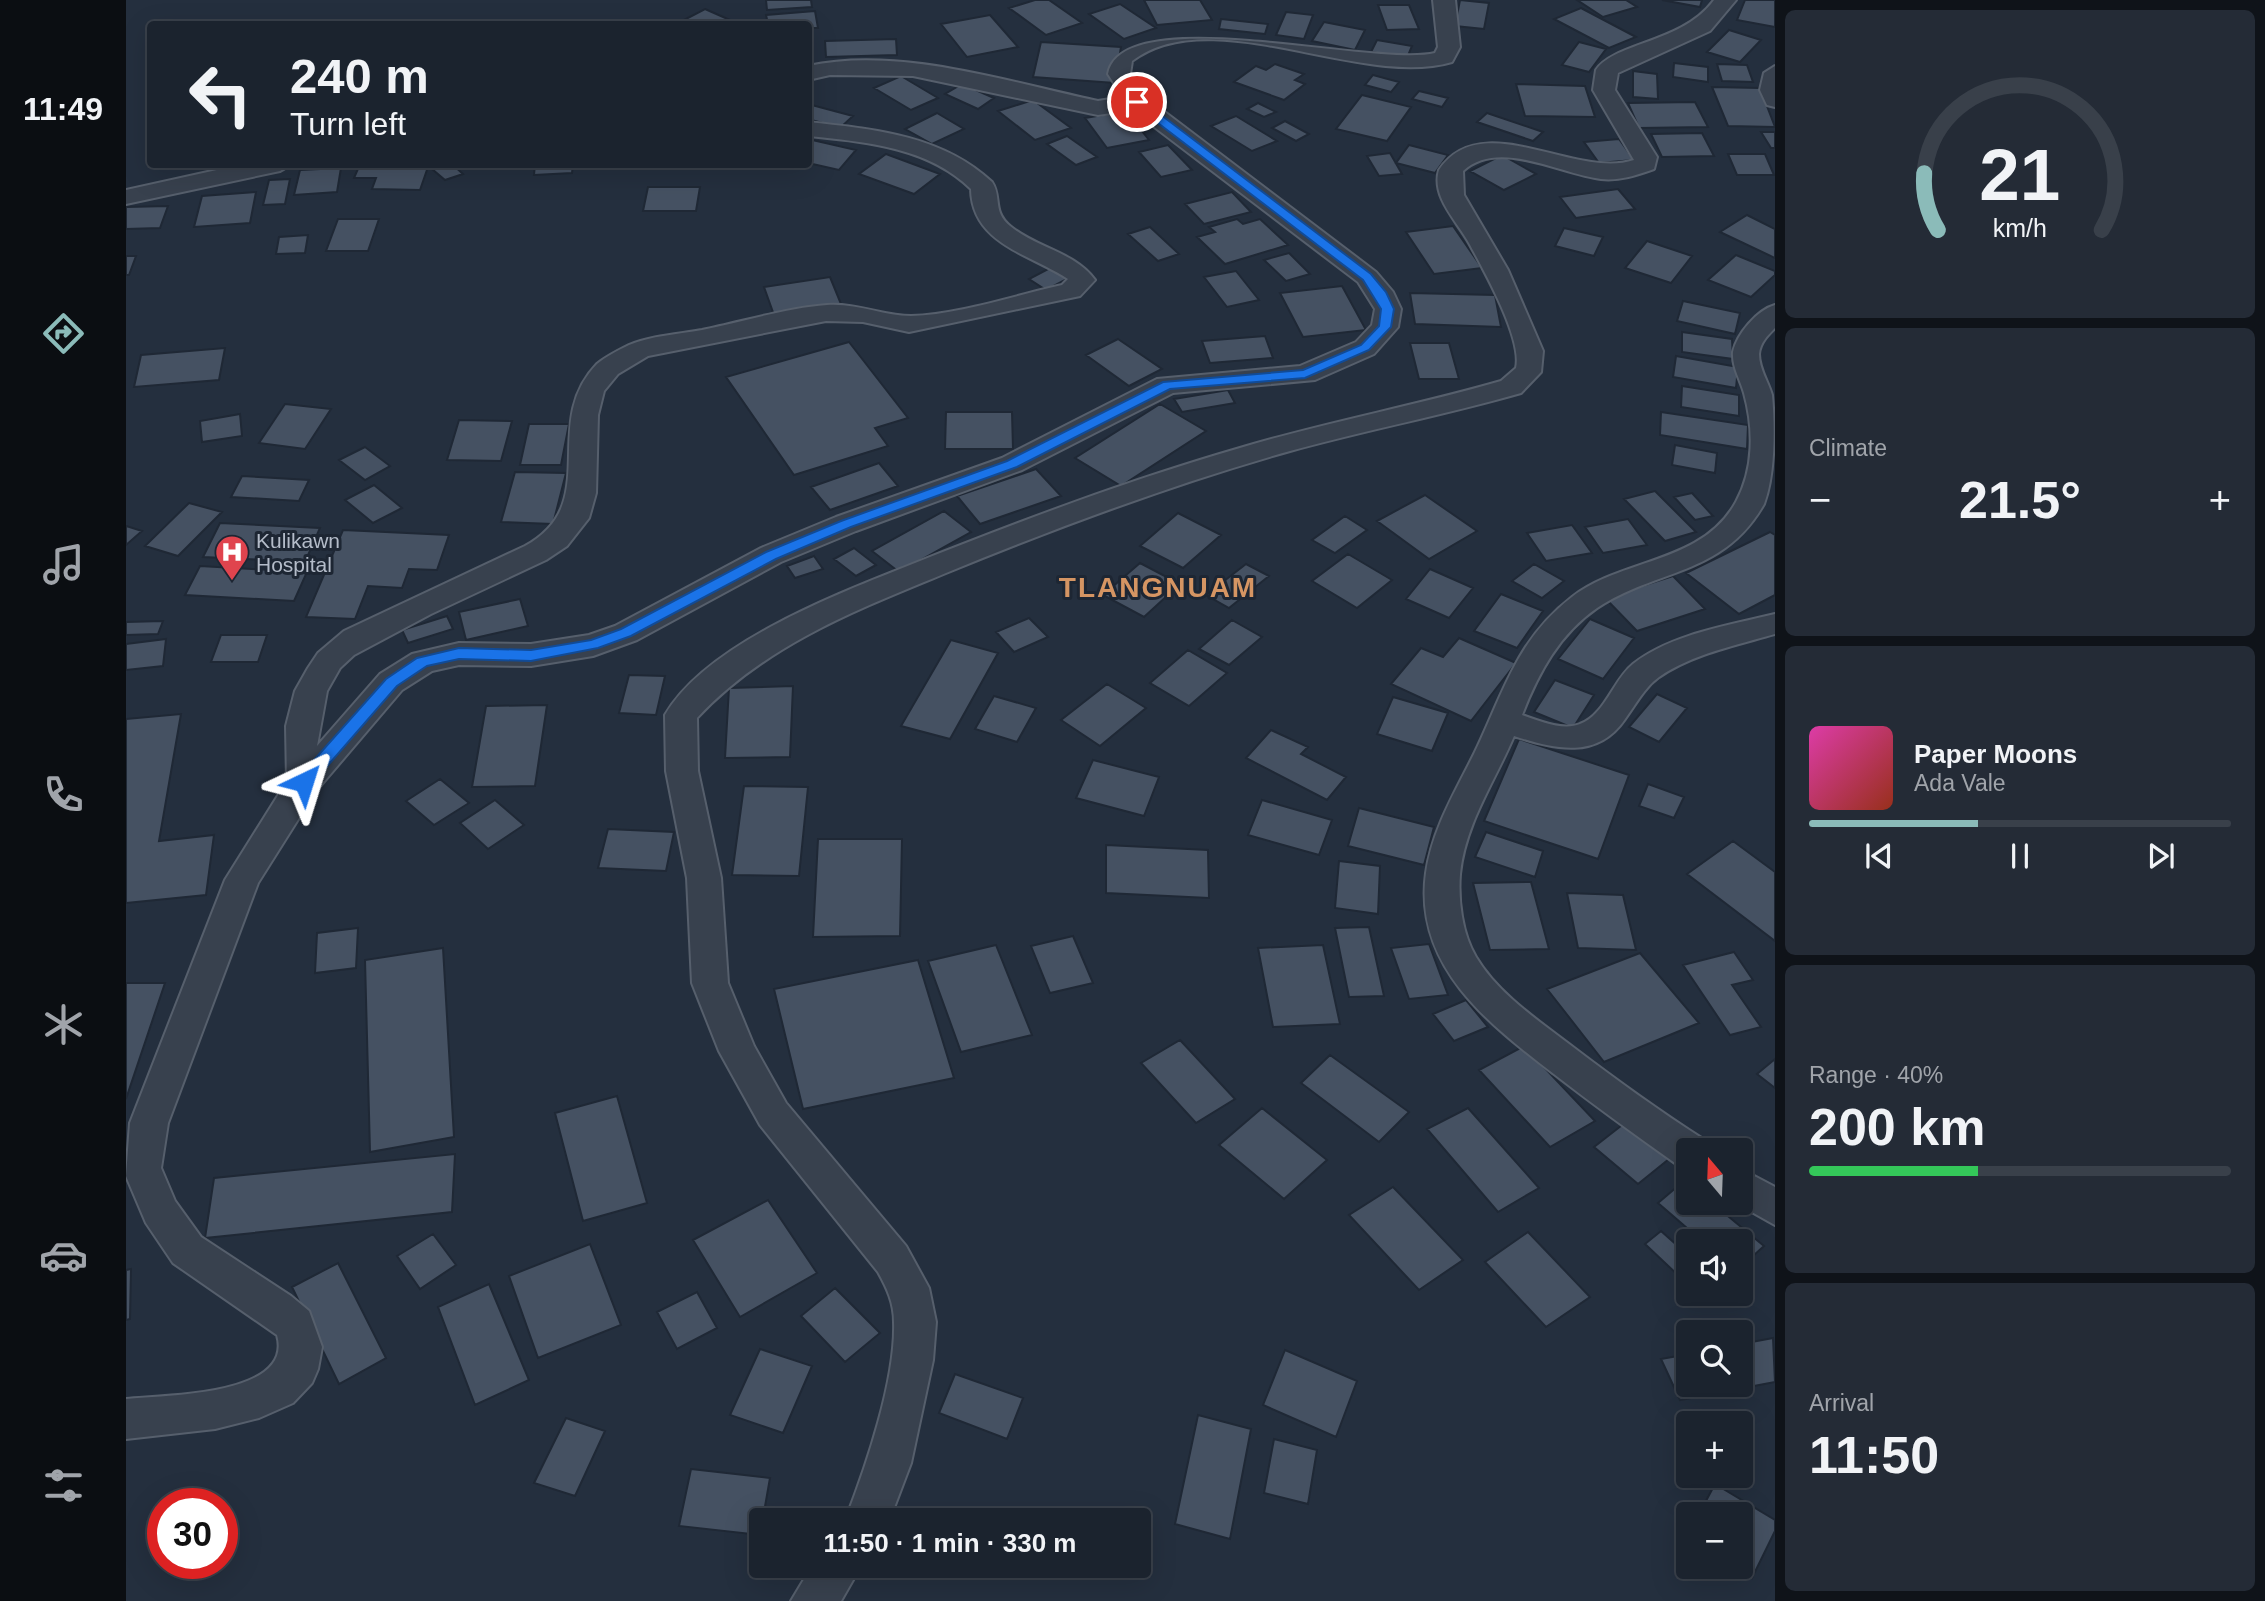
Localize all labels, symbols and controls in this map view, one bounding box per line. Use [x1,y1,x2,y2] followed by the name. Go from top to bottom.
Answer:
[175,49,266,140] icon: left
[290,49,429,103] text: 240 m
[1107,72,1167,132] pin
[1118,83,1156,121] icon: arrive
[23,91,103,127] text: 11:49
[290,106,406,142] text: Turn left
[1980,134,2060,215] text: 21
[1993,214,2047,242] text: km/h
[39,309,88,358] icon: directions
[1809,435,1887,461] text: Climate
[1959,471,2081,529] text: 21.5°
[1809,479,1831,521] text: −
[2209,479,2231,521] text: +
[256,529,340,576] place label: Kulikawn Hospital
[213,533,251,582] hospital icon: Kulikawn Hospital
[39,540,88,589] icon: music
[1059,572,1257,603] district label: TLANGNUAM
[1914,739,2077,769] text: Paper Moons
[267,745,341,819] position arrow
[39,770,88,819] icon: phone
[1914,770,2006,796] text: Ada Vale
[1860,837,1898,875] icon: previous
[2001,837,2039,875] icon: pause
[2142,837,2180,875] icon: next
[39,1000,88,1049] icon: climate
[1809,1062,1943,1088] text: Range · 40%
[1809,1098,1985,1156] text: 200 km
[1676,1138,1754,1214] north arrow
[1676,1138,1753,1579] map controls
[1676,1229,1753,1306] button: sound
[39,1231,88,1280] icon: car
[1676,1320,1753,1397] button: search
[1809,1390,1874,1416] text: Arrival
[1676,1411,1753,1488] button: +
[1809,1426,1939,1484] text: 11:50
[39,1461,88,1510] icon: filters
[147,1488,238,1579] speed limit sign: 30
[1676,1502,1753,1579] button: −
[824,1528,1076,1558] text: 11:50 · 1 min · 330 m

